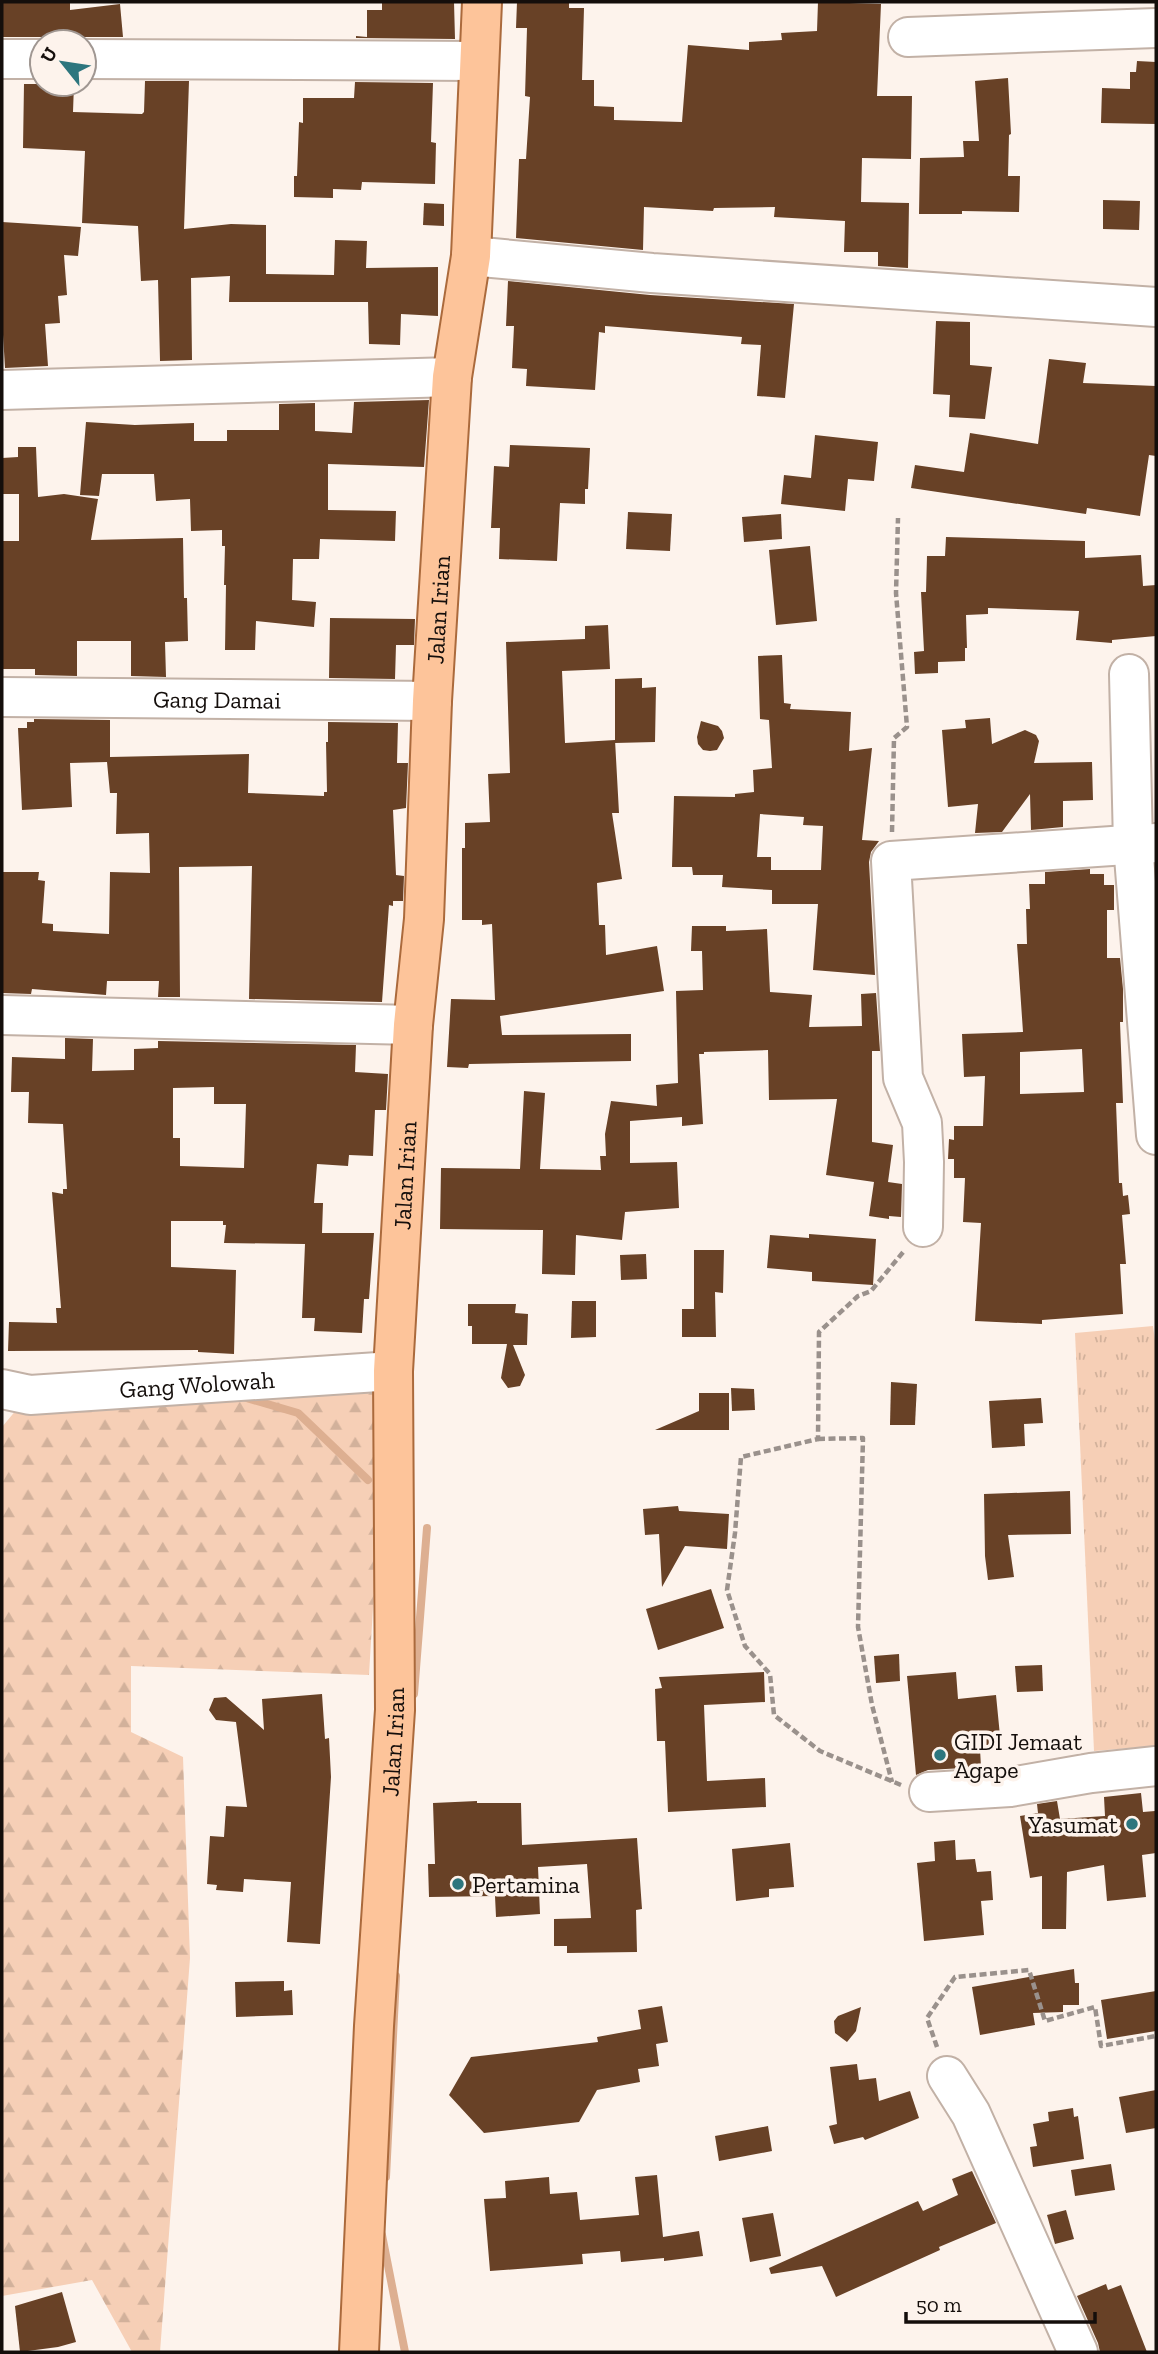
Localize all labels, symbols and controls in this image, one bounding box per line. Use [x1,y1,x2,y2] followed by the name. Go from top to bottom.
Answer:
[28,28,98,98] north arrow
[35,43,62,66] text: U
[420,554,455,665] street label: Jalan Irian
[153,684,281,714] street label: Gang Damai
[387,1120,422,1231] street label: Jalan Irian
[119,1364,276,1404] street label: Gang Wolowah
[375,1687,410,1797] street label: Jalan Irian
[954,1727,1082,1784] place label: GIDI Jemaat Agape
[932,1747,948,1763] marker: GIDI Jemaat Agape
[1027,1810,1118,1839] place label: Yasumat
[1124,1816,1140,1832] marker: Yasumat
[472,1870,580,1899] place label: Pertamina
[450,1876,466,1892] marker: Pertamina
[906,2280,1095,2324] scale bar
[916,2292,962,2317] text: 50 m

